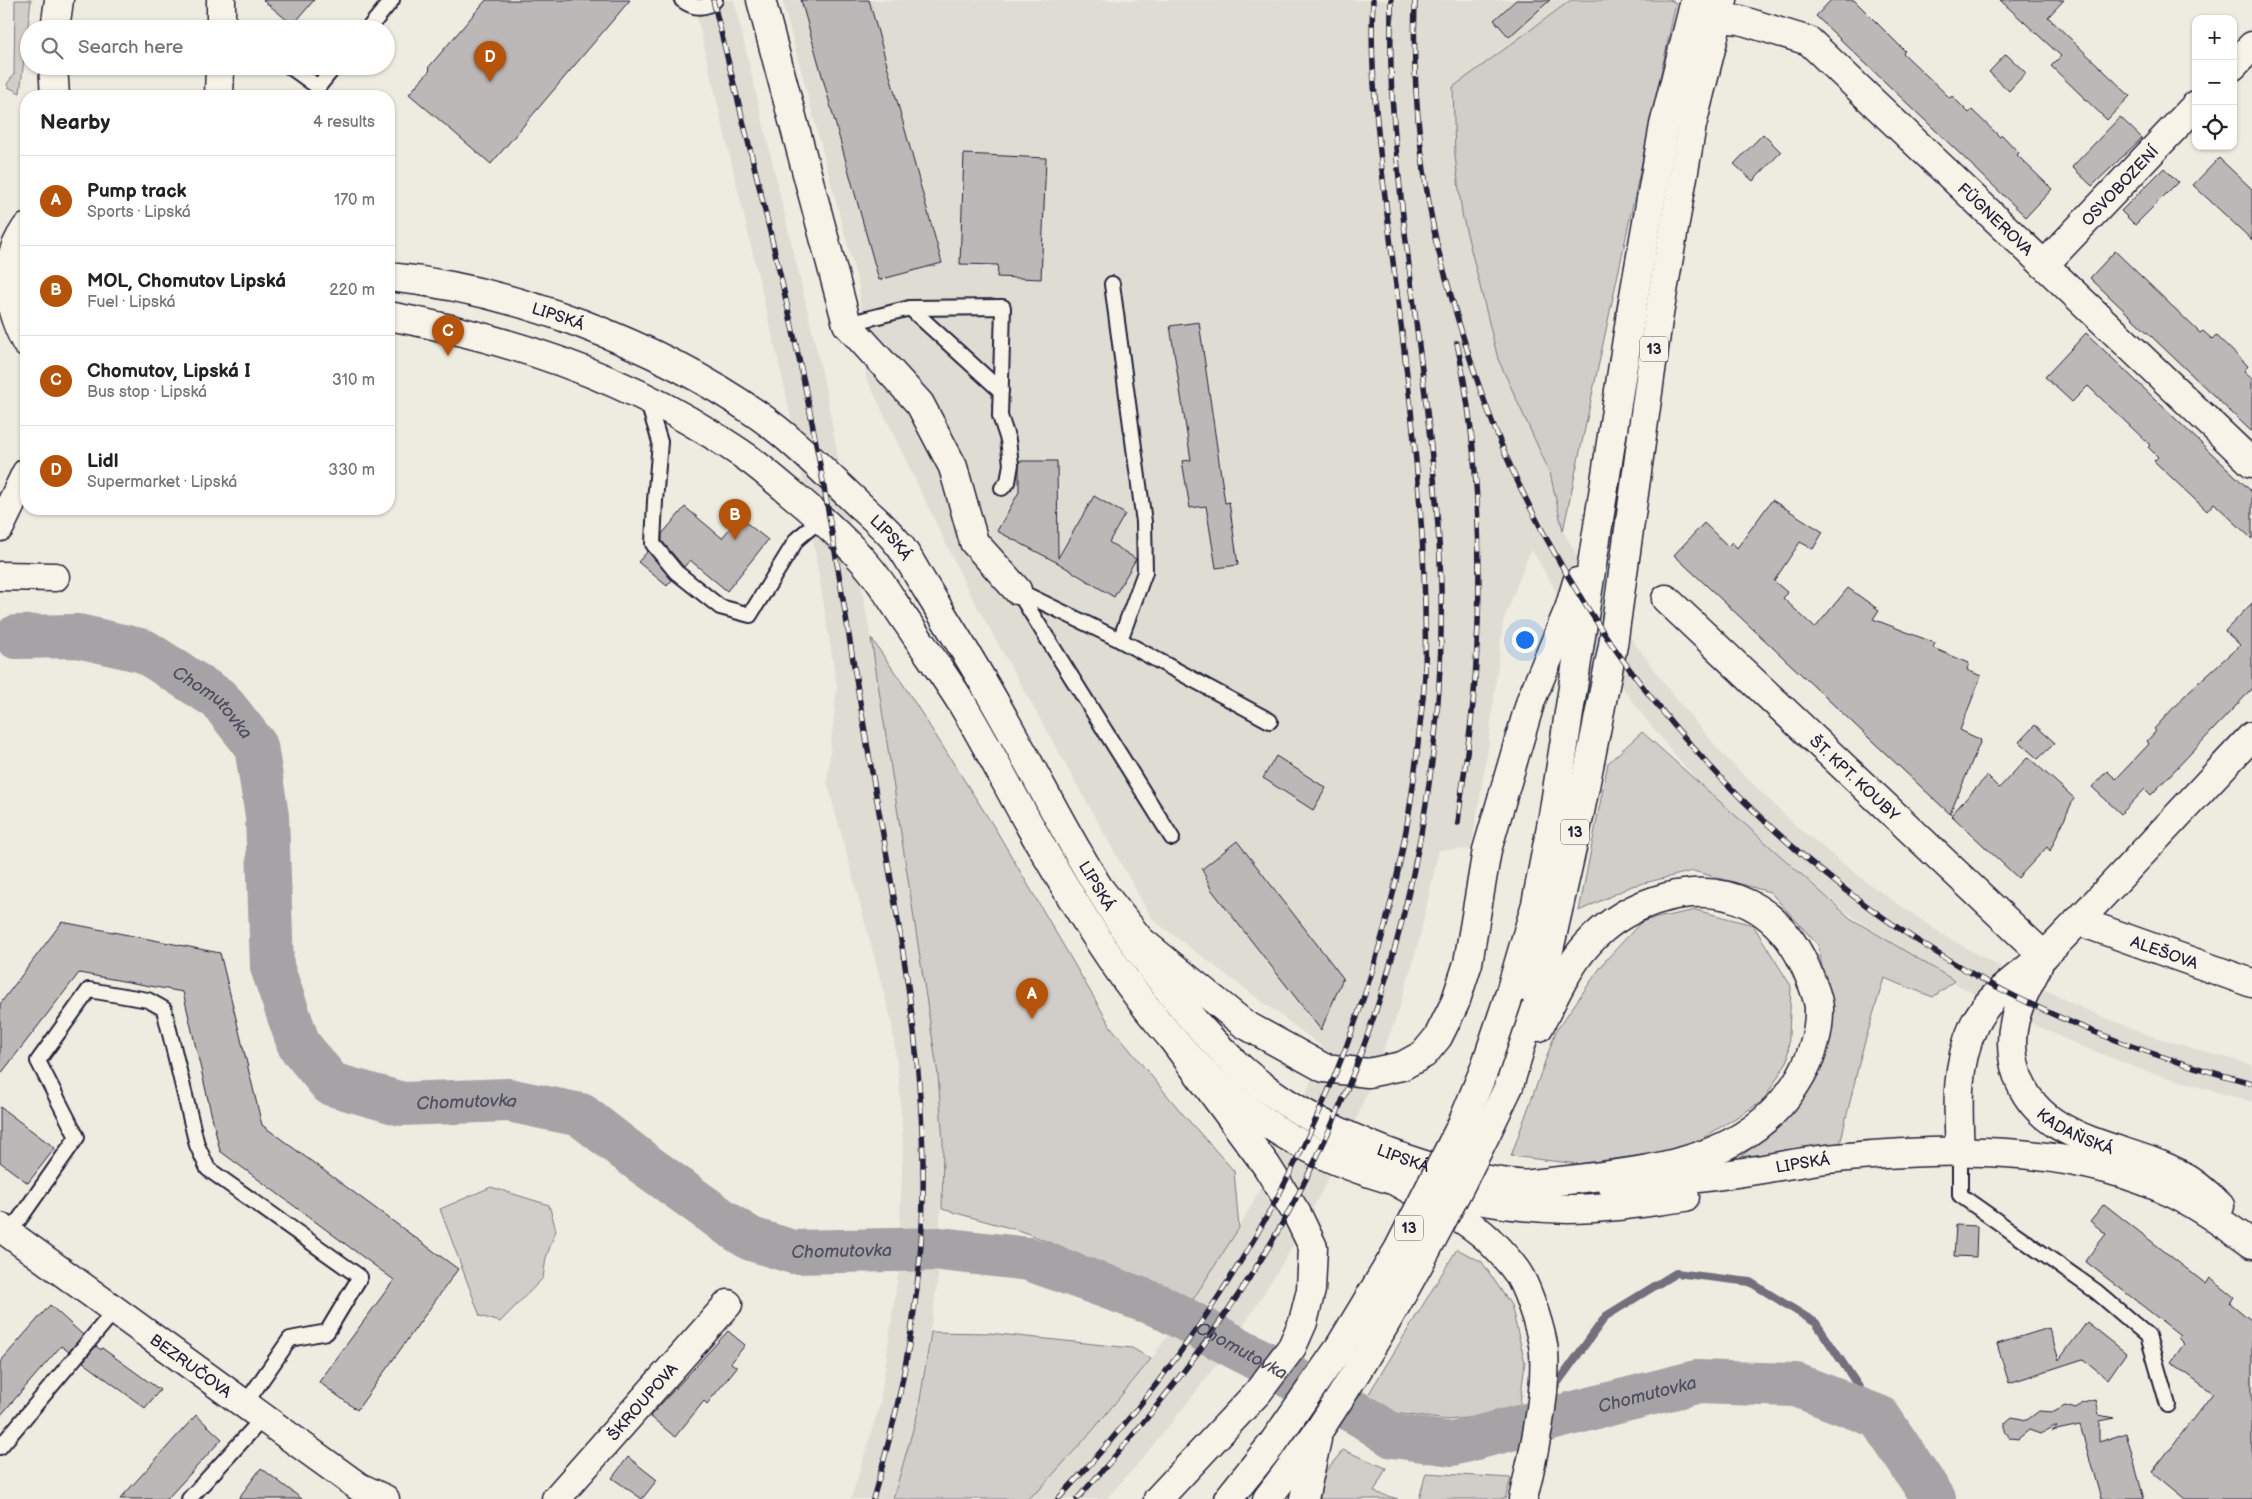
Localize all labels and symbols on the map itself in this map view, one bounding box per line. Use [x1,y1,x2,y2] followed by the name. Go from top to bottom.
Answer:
[474,41,506,82] pin: D
[2078,141,2163,230] street label: OSVOBOZENÍ
[1953,180,2036,260] street label: FÜGNEROVA
[529,299,587,335] street label: LIPSKÁ
[432,315,464,356] pin: C
[1640,336,1668,362] road number: 13
[719,499,751,540] pin: B
[866,512,917,564] street label: LIPSKÁ
[1512,627,1538,653] your location
[168,662,256,743] water label: Chomutovka
[1805,730,1903,826] street label: ŠT. KPT. KOUBY
[1561,820,1589,844] road number: 13
[1074,858,1120,914] street label: LIPSKÁ
[2128,933,2201,974] street label: ALEŠOVA
[1016,978,1048,1019] pin: A
[416,1090,519,1114] water label: Chomutovka
[2032,1105,2116,1159] street label: KADAŇSKÁ
[1374,1141,1432,1177] street label: LIPSKÁ
[1774,1149,1831,1178] street label: LIPSKÁ
[1395,1216,1423,1240] road number: 13
[791,1240,892,1263] water label: Chomutovka
[1192,1317,1291,1384] water label: Chomutovka
[146,1331,235,1403] street label: BEZRUČOVA
[603,1360,682,1445] street label: ŠKROUPOVA
[1596,1372,1699,1417] water label: Chomutovka

